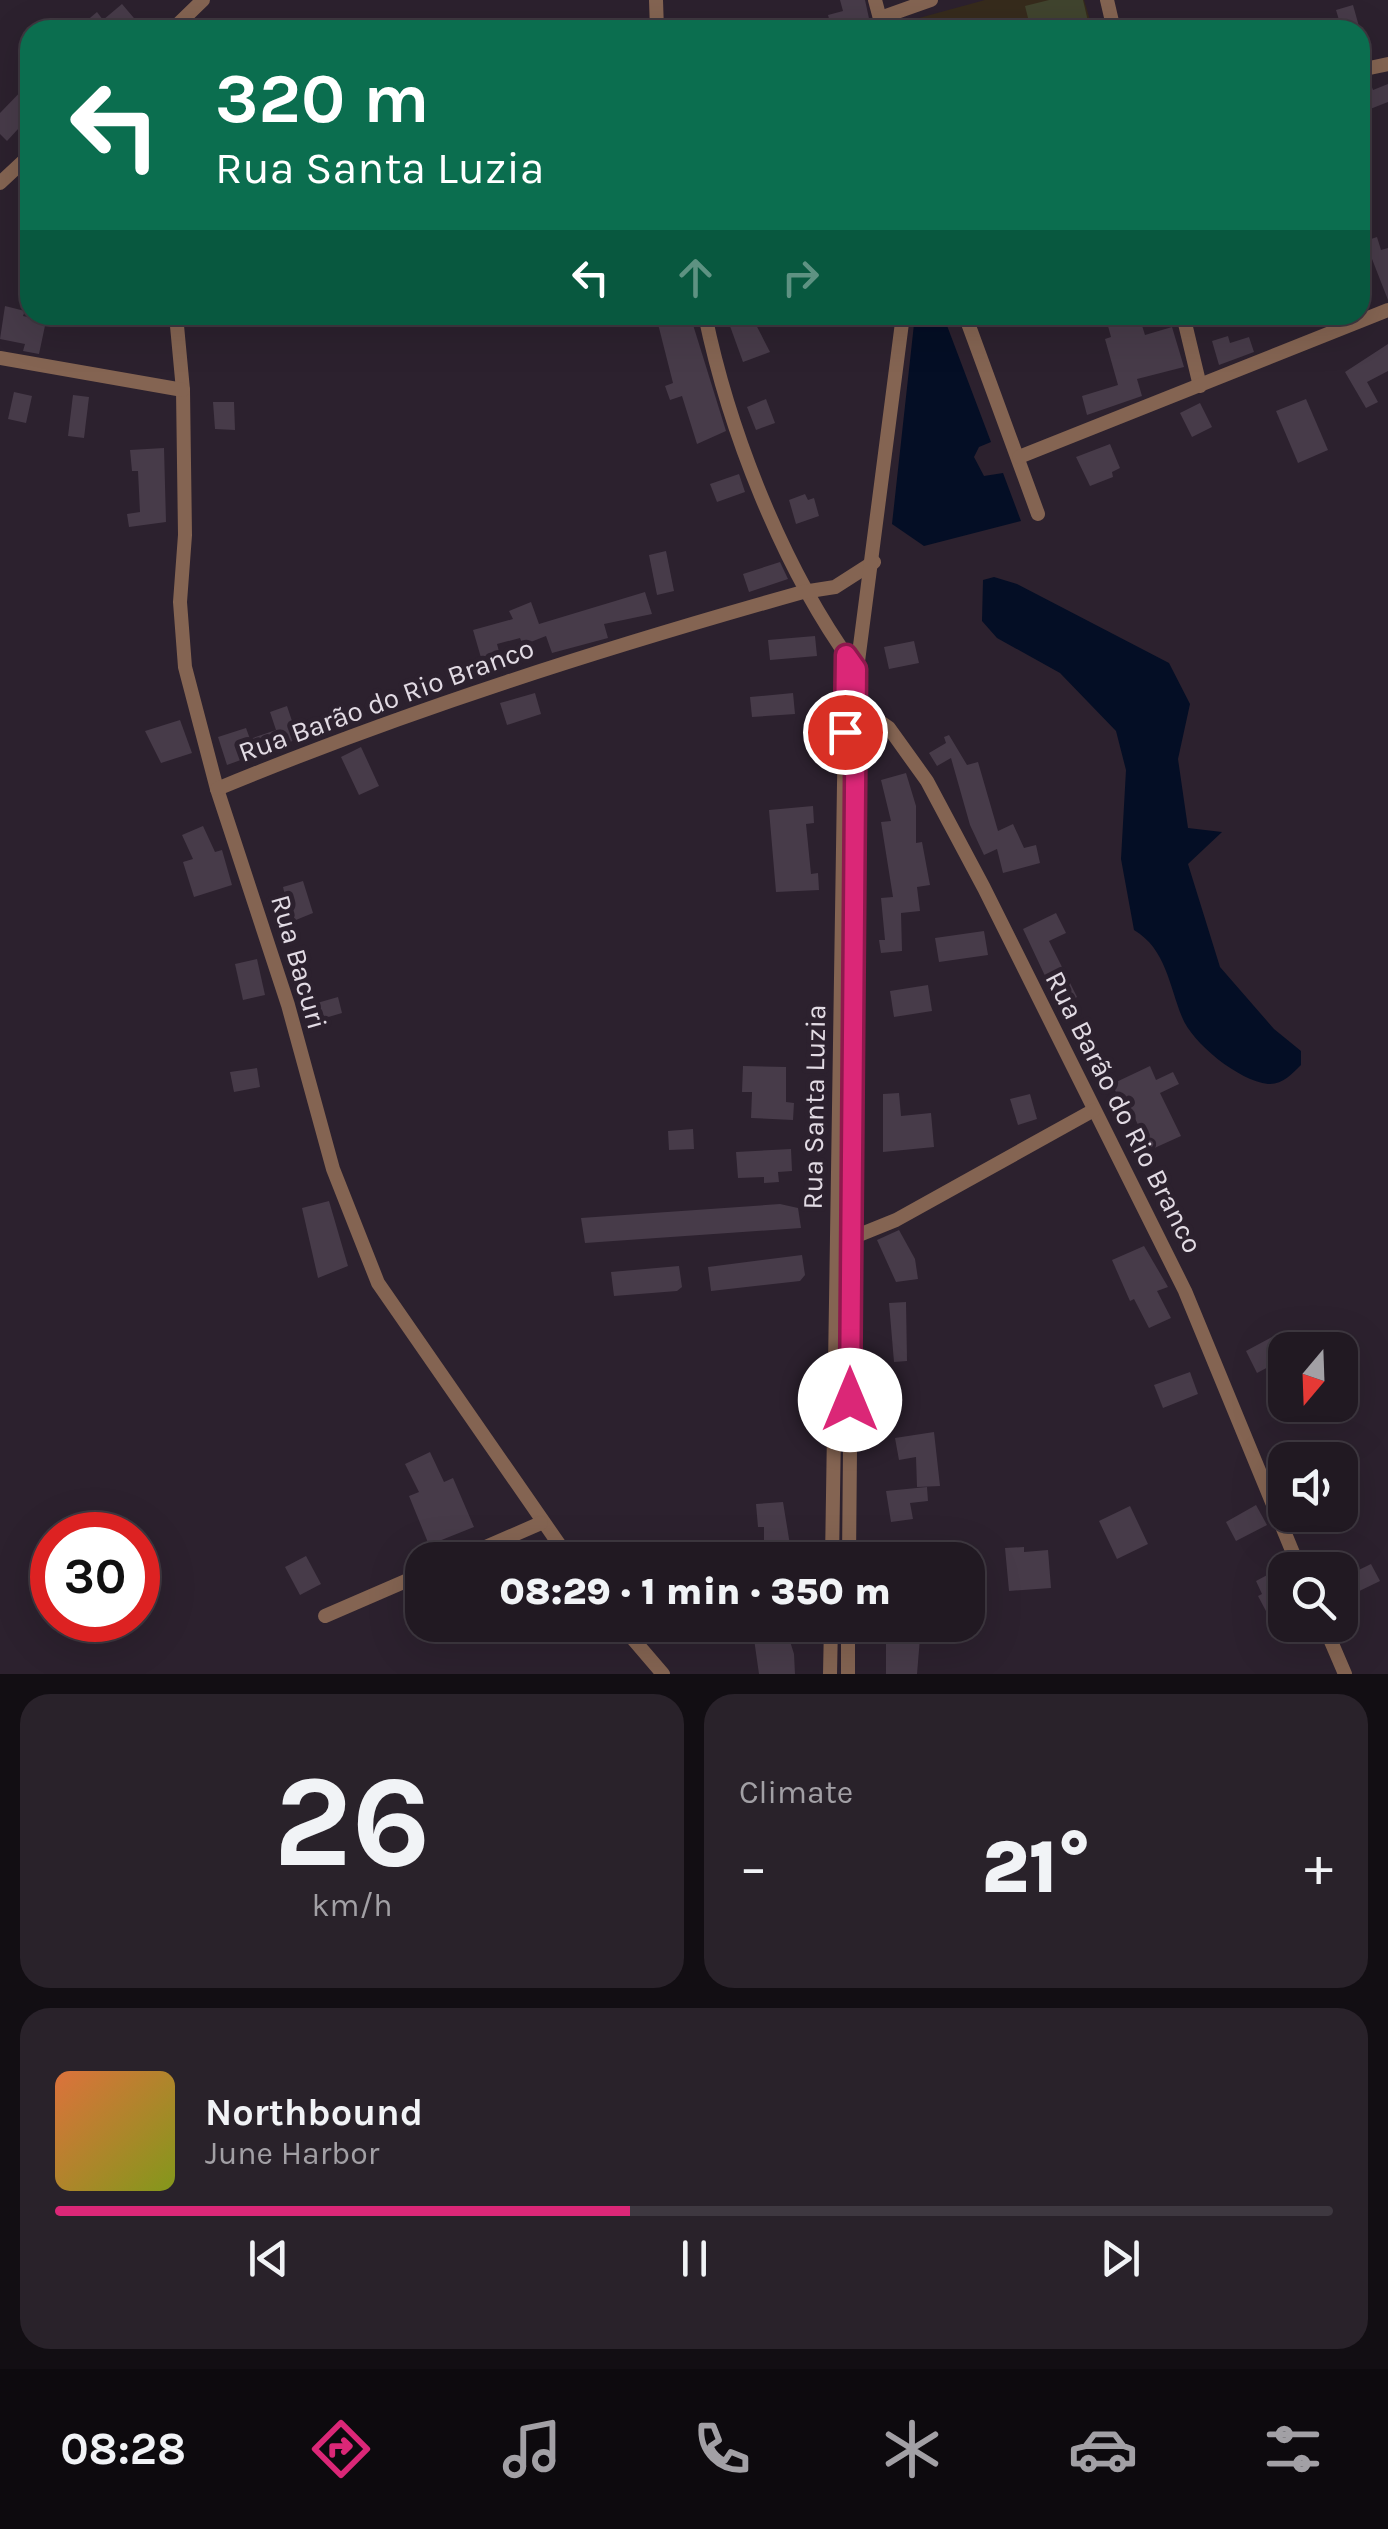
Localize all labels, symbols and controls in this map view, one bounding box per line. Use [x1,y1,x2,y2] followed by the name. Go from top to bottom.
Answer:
[215,58,429,140] text: 320 m
[50,60,180,190] icon: left
[215,142,545,194] text: Rua Santa Luzia
[563,250,618,305] icon: left
[668,250,723,305] icon: ahead
[773,250,828,305] icon: right
[234,631,538,769] street label: Rua Barão do Rio Branco
[803,690,888,775] pin
[818,705,873,760] icon: arrive
[264,891,334,1033] street label: Rua Bacuri
[1038,965,1210,1259] street label: Rua Barão do Rio Branco
[796,1004,832,1210] street label: Rua Santa Luzia
[1268,1332,1358,1422] north arrow
[1268,1332,1358,1642] map controls
[798,1348,902,1452] position arrow
[1268,1442,1358,1532] button: sound
[30,1512,160,1642] speed limit sign: 30
[1268,1552,1358,1642] button: search
[499,1569,891,1614] text: 08:29 · 1 min · 350 m
[273,1746,431,1898] text: 26
[739,1774,853,1811] text: Climate
[981,1823,1091,1911] text: 21°
[739,1835,768,1899] text: −
[1304,1835,1333,1899] text: +
[311,1887,393,1924] text: km/h
[205,2090,423,2135] text: Northbound
[205,2135,379,2172] text: June Harbor
[241,2231,296,2286] icon: previous
[667,2231,722,2286] icon: pause
[1093,2231,1148,2286] icon: next
[306,2414,376,2484] icon: directions
[497,2414,567,2484] icon: music
[687,2414,757,2484] icon: phone
[877,2414,947,2484] icon: climate
[1068,2414,1138,2484] icon: car
[1258,2414,1328,2484] icon: filters
[60,2423,186,2475] text: 08:28

